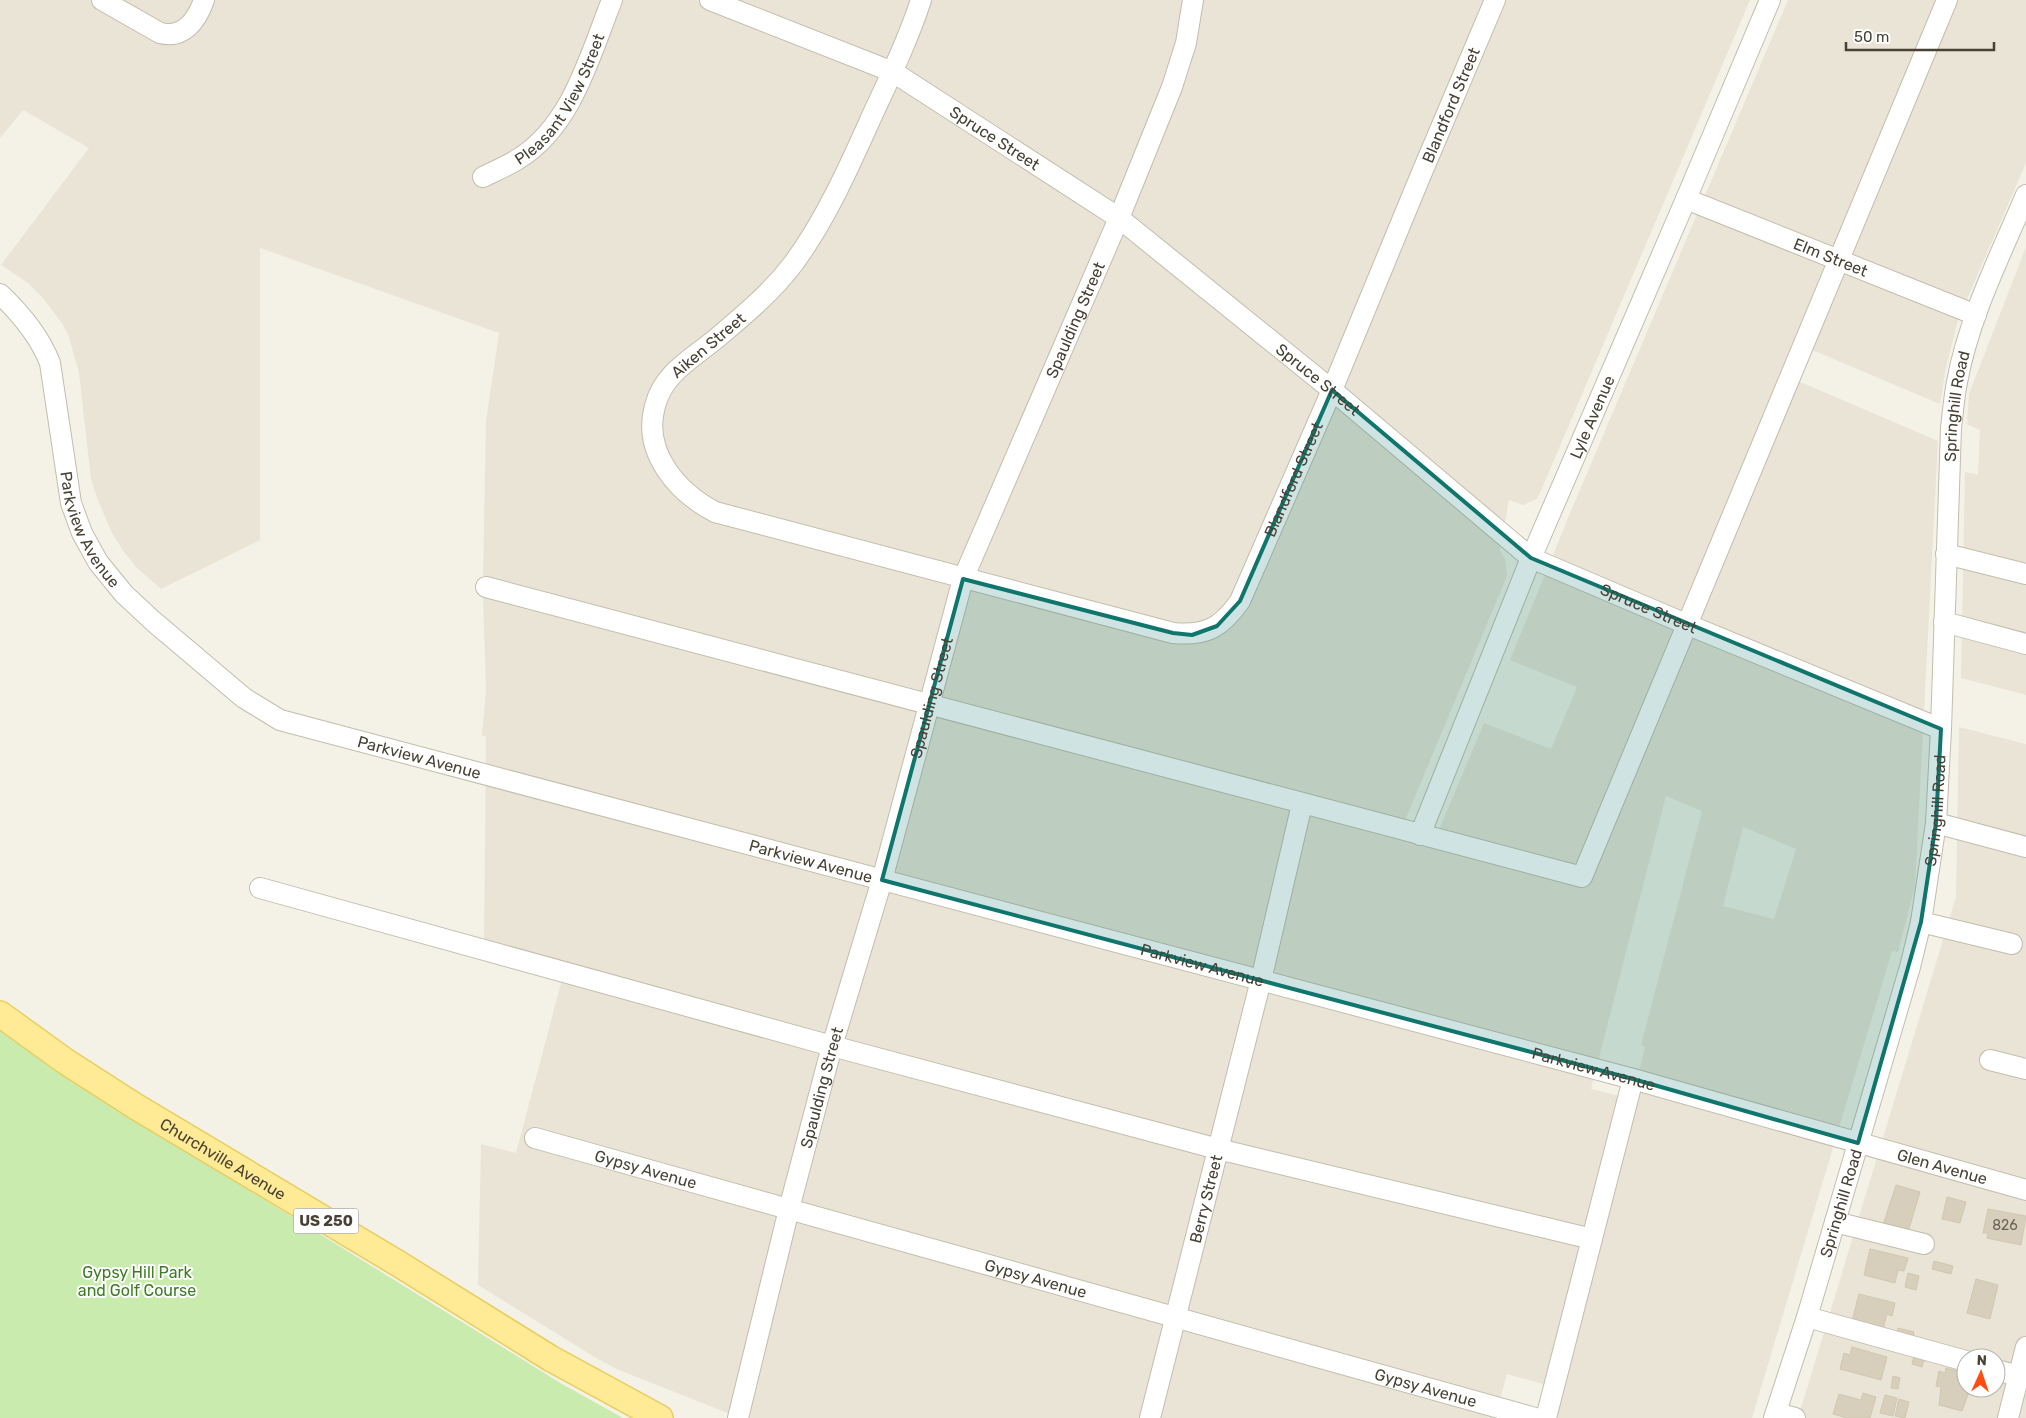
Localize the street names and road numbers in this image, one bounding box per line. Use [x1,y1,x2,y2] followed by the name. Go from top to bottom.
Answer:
[511,31,608,169] street label: Pleasant View Street
[1418,45,1484,166] street label: Blandford Street
[946,102,1043,174] street label: Spruce Street
[1791,234,1870,281] street label: Elm Street
[1042,259,1109,381] street label: Spaulding Street
[667,309,749,382] street label: Aiken Street
[1272,340,1364,420] street label: Spruce Street
[1941,349,1974,462] street label: Springhill Road
[1566,373,1619,462] street label: Lyle Avenue
[1260,419,1327,540] street label: Blandford Street
[56,470,124,592] street label: Parkview Avenue
[1597,580,1700,638] street label: Spruce Street
[906,635,957,760] street label: Spaulding Street
[356,732,483,783] street label: Parkview Avenue
[1921,754,1950,868] street label: Springhill Road
[747,836,875,887] street label: Parkview Avenue
[1138,940,1266,991] street label: Parkview Avenue
[796,1025,847,1150] street label: Spaulding Street
[1530,1044,1658,1095] street label: Parkview Avenue
[156,1114,289,1204] street label: Churchville Avenue
[1895,1145,1990,1189] street label: Glen Avenue
[592,1146,699,1193] street label: Gypsy Avenue
[1816,1147,1866,1260] street label: Springhill Road
[1186,1153,1226,1245] street label: Berry Street
[294,1208,358,1234] road number: US 250
[982,1255,1089,1302] street label: Gypsy Avenue
[1372,1365,1479,1411] street label: Gypsy Avenue

